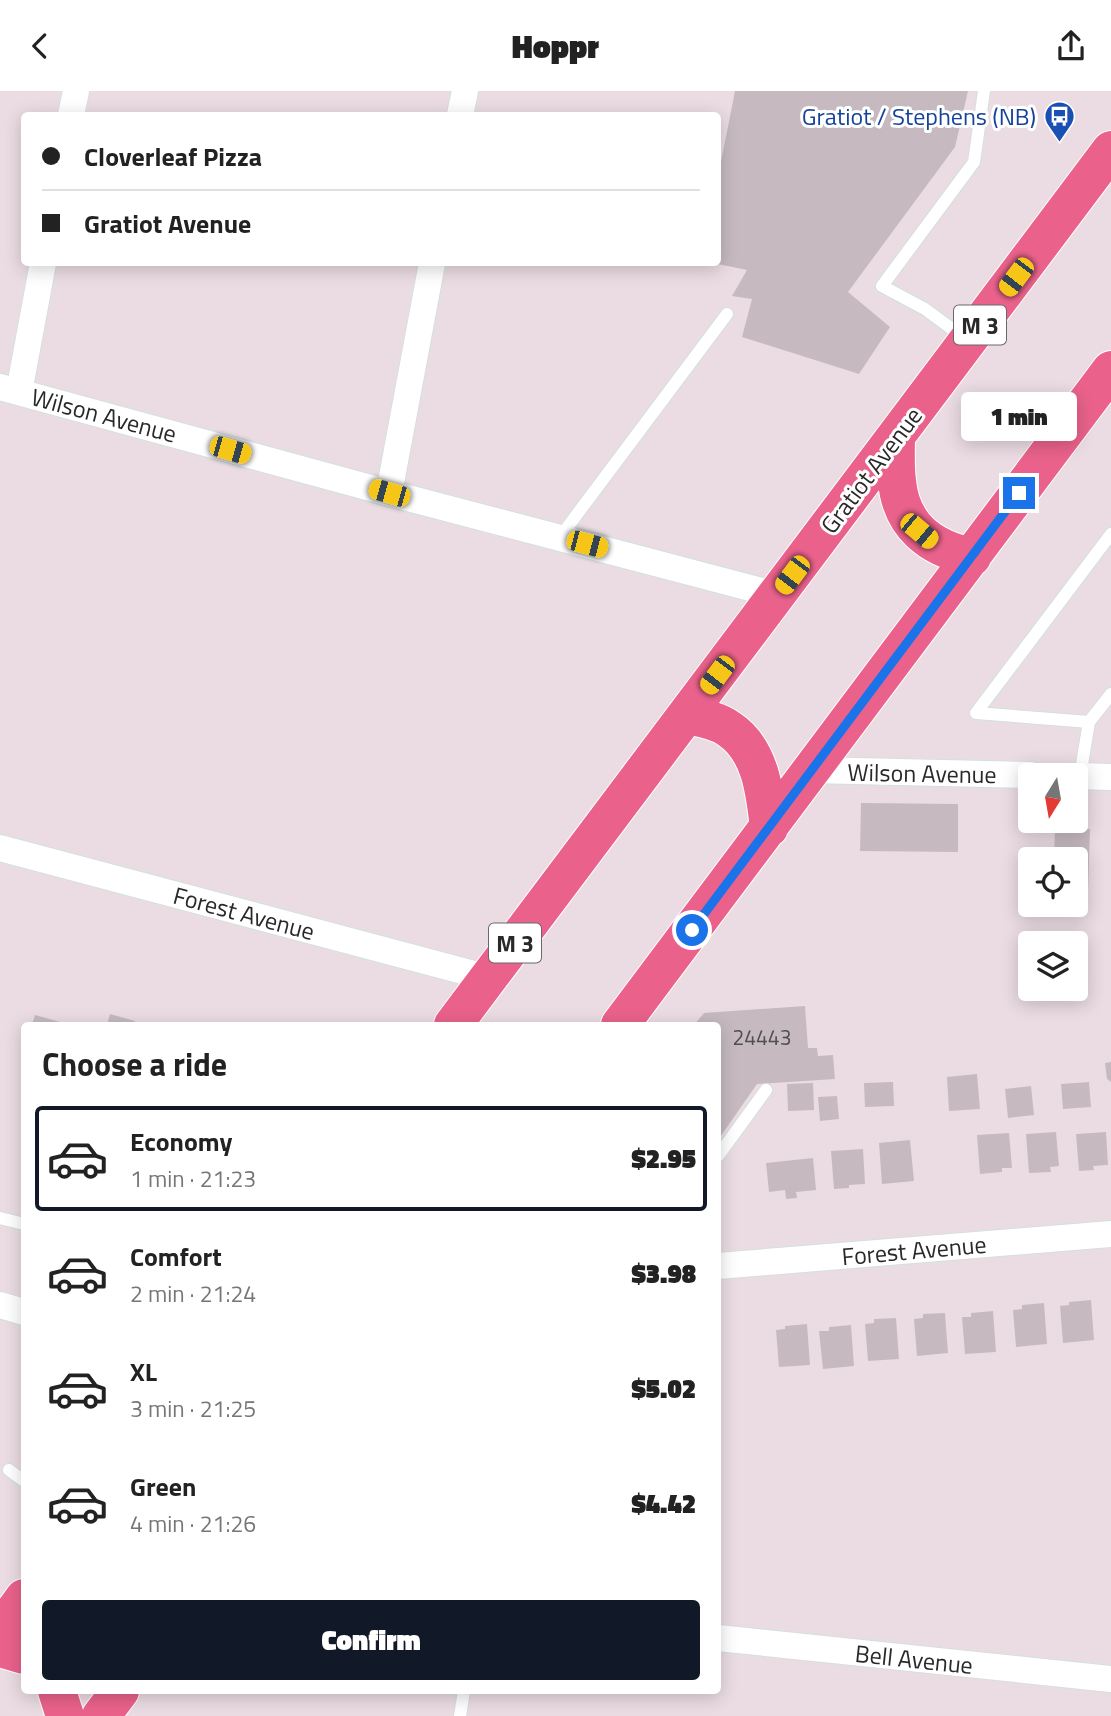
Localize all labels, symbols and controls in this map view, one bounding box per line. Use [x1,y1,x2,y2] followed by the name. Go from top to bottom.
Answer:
[512,22,599,70] text: Hoppr
[21,27,59,65] icon: back
[1052,27,1090,65] icon: share
[802,98,1036,134] place label: Gratiot / Stephens (NB)
[1042,99,1076,143] bus stop icon: Gratiot / Stephens (NB)
[84,137,262,176] text: Cloverleaf Pizza
[84,204,251,243] text: Gratiot Avenue
[995,254,1038,300] car
[954,306,1006,345] road number: M 3
[27,378,181,452] street label: Wilson Avenue
[961,391,1077,441] callout: 1 min
[811,399,931,541] street label: Gratiot Avenue
[990,399,1048,434] text: 1 min
[207,434,254,466] car
[366,477,413,509] car
[1003,477,1035,509] route end
[897,509,942,553] car
[564,528,611,560] car
[771,552,814,598] car
[696,652,739,698] car
[847,754,997,792] street label: Wilson Avenue
[1018,763,1088,833] north arrow
[1018,763,1088,1001] map controls
[1018,847,1088,917] button: locate
[169,877,319,949] street label: Forest Avenue
[676,914,708,946] route start
[489,923,541,963] road number: M 3
[1018,931,1088,1001] button: layers
[733,1021,791,1053] house number: 24443
[42,1040,227,1088] text: Choose a ride
[130,1122,232,1161] text: Economy
[46,1127,109,1190] icon: car
[631,1139,696,1178] text: $2.95
[130,1161,256,1196] text: 1 min · 21:23
[840,1226,988,1274] street label: Forest Avenue
[130,1237,222,1276] text: Comfort
[46,1242,109,1305] icon: car
[631,1254,696,1293] text: $3.98
[130,1276,256,1311] text: 2 min · 21:24
[130,1352,157,1391] text: XL
[46,1357,109,1420] icon: car
[631,1369,696,1408] text: $5.02
[130,1391,256,1426] text: 3 min · 21:25
[130,1467,196,1506] text: Green
[46,1472,109,1535] icon: car
[631,1484,696,1523] text: $4.42
[130,1506,256,1541] text: 4 min · 21:26
[42,1600,700,1680] button: Confirm
[853,1635,975,1683] street label: Bell Avenue

